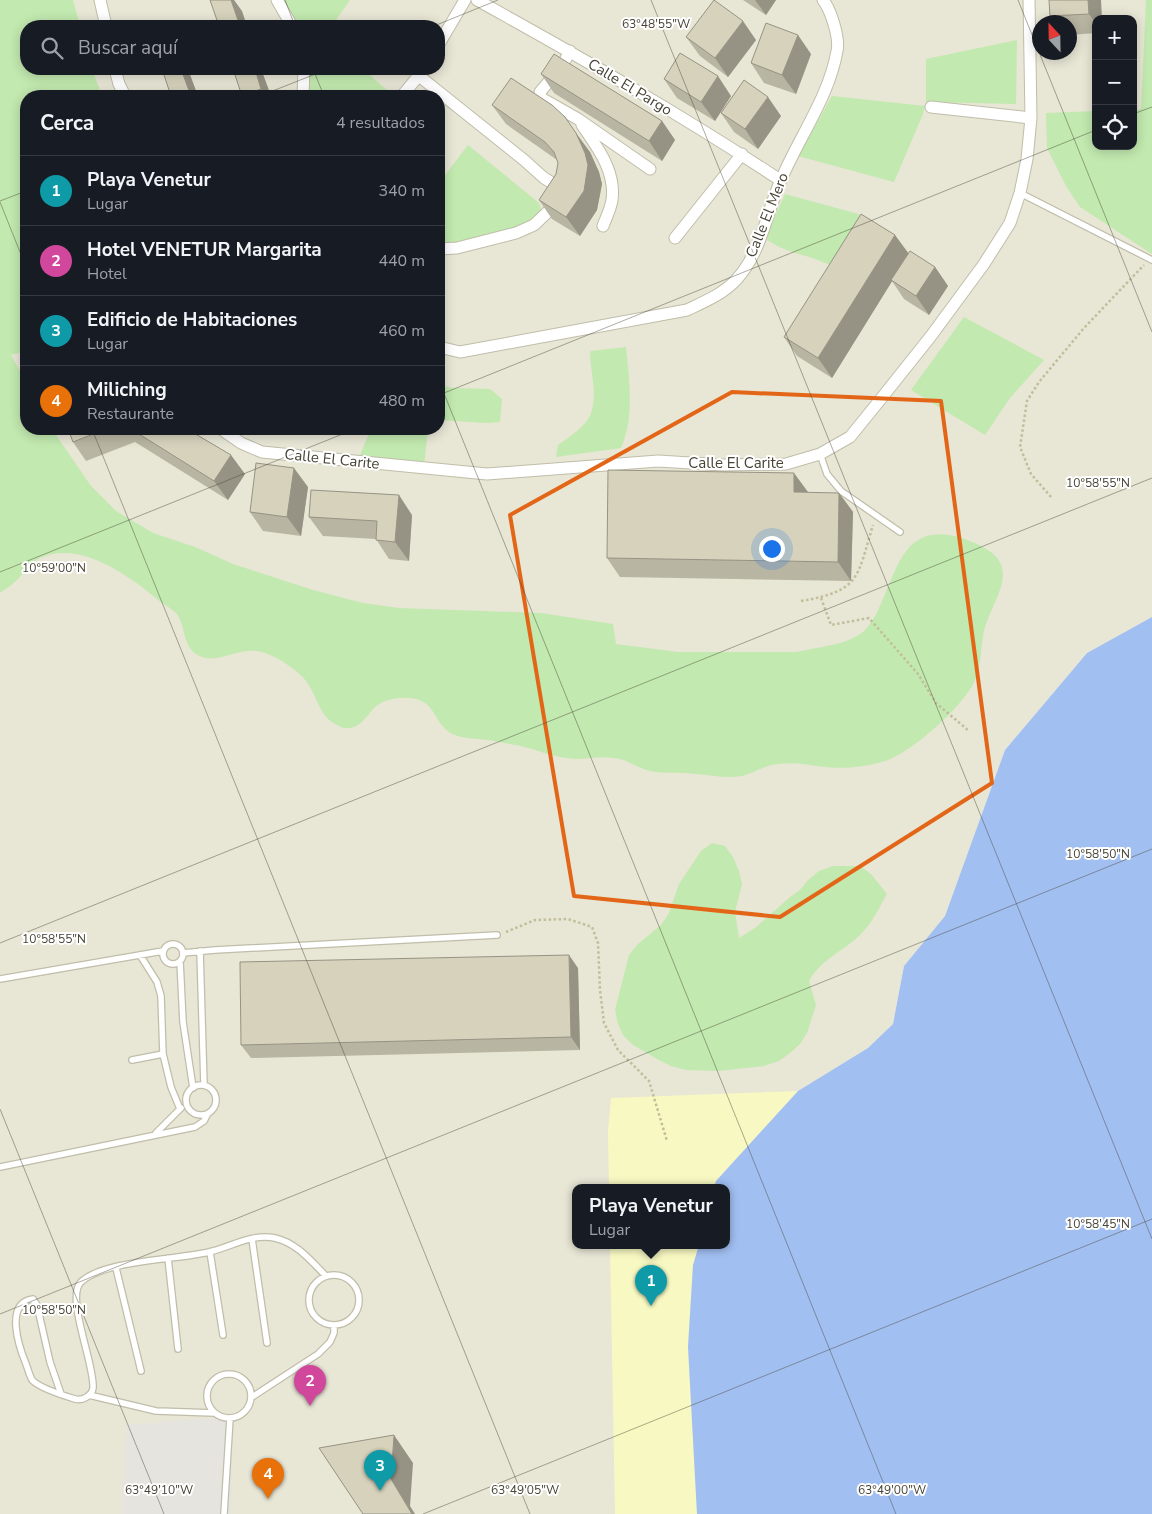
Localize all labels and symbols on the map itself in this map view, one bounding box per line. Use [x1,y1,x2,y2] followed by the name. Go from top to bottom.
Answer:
[1032,15,1077,60] north arrow
[622,16,690,32] text: 63°48'55"W
[584,54,676,120] street label: Calle El Pargo
[741,170,793,260] street label: Calle El Mero
[284,444,380,474] street label: Calle El Carite
[688,453,784,473] street label: Calle El Carite
[1066,475,1130,491] text: 10°58'55"N
[759,536,785,562] your location
[22,560,86,576] text: 10°59'00"N
[1066,846,1130,862] text: 10°58'50"N
[22,931,86,947] text: 10°58'55"N
[1066,1216,1130,1232] text: 10°58'45"N
[635,1265,667,1306] pin: 1
[22,1302,86,1318] text: 10°58'50"N
[294,1365,326,1406] pin: 2
[364,1450,396,1491] pin: 3
[252,1458,284,1499] pin: 4
[125,1482,193,1498] text: 63°49'10"W
[491,1482,559,1498] text: 63°49'05"W
[858,1482,926,1498] text: 63°49'00"W

